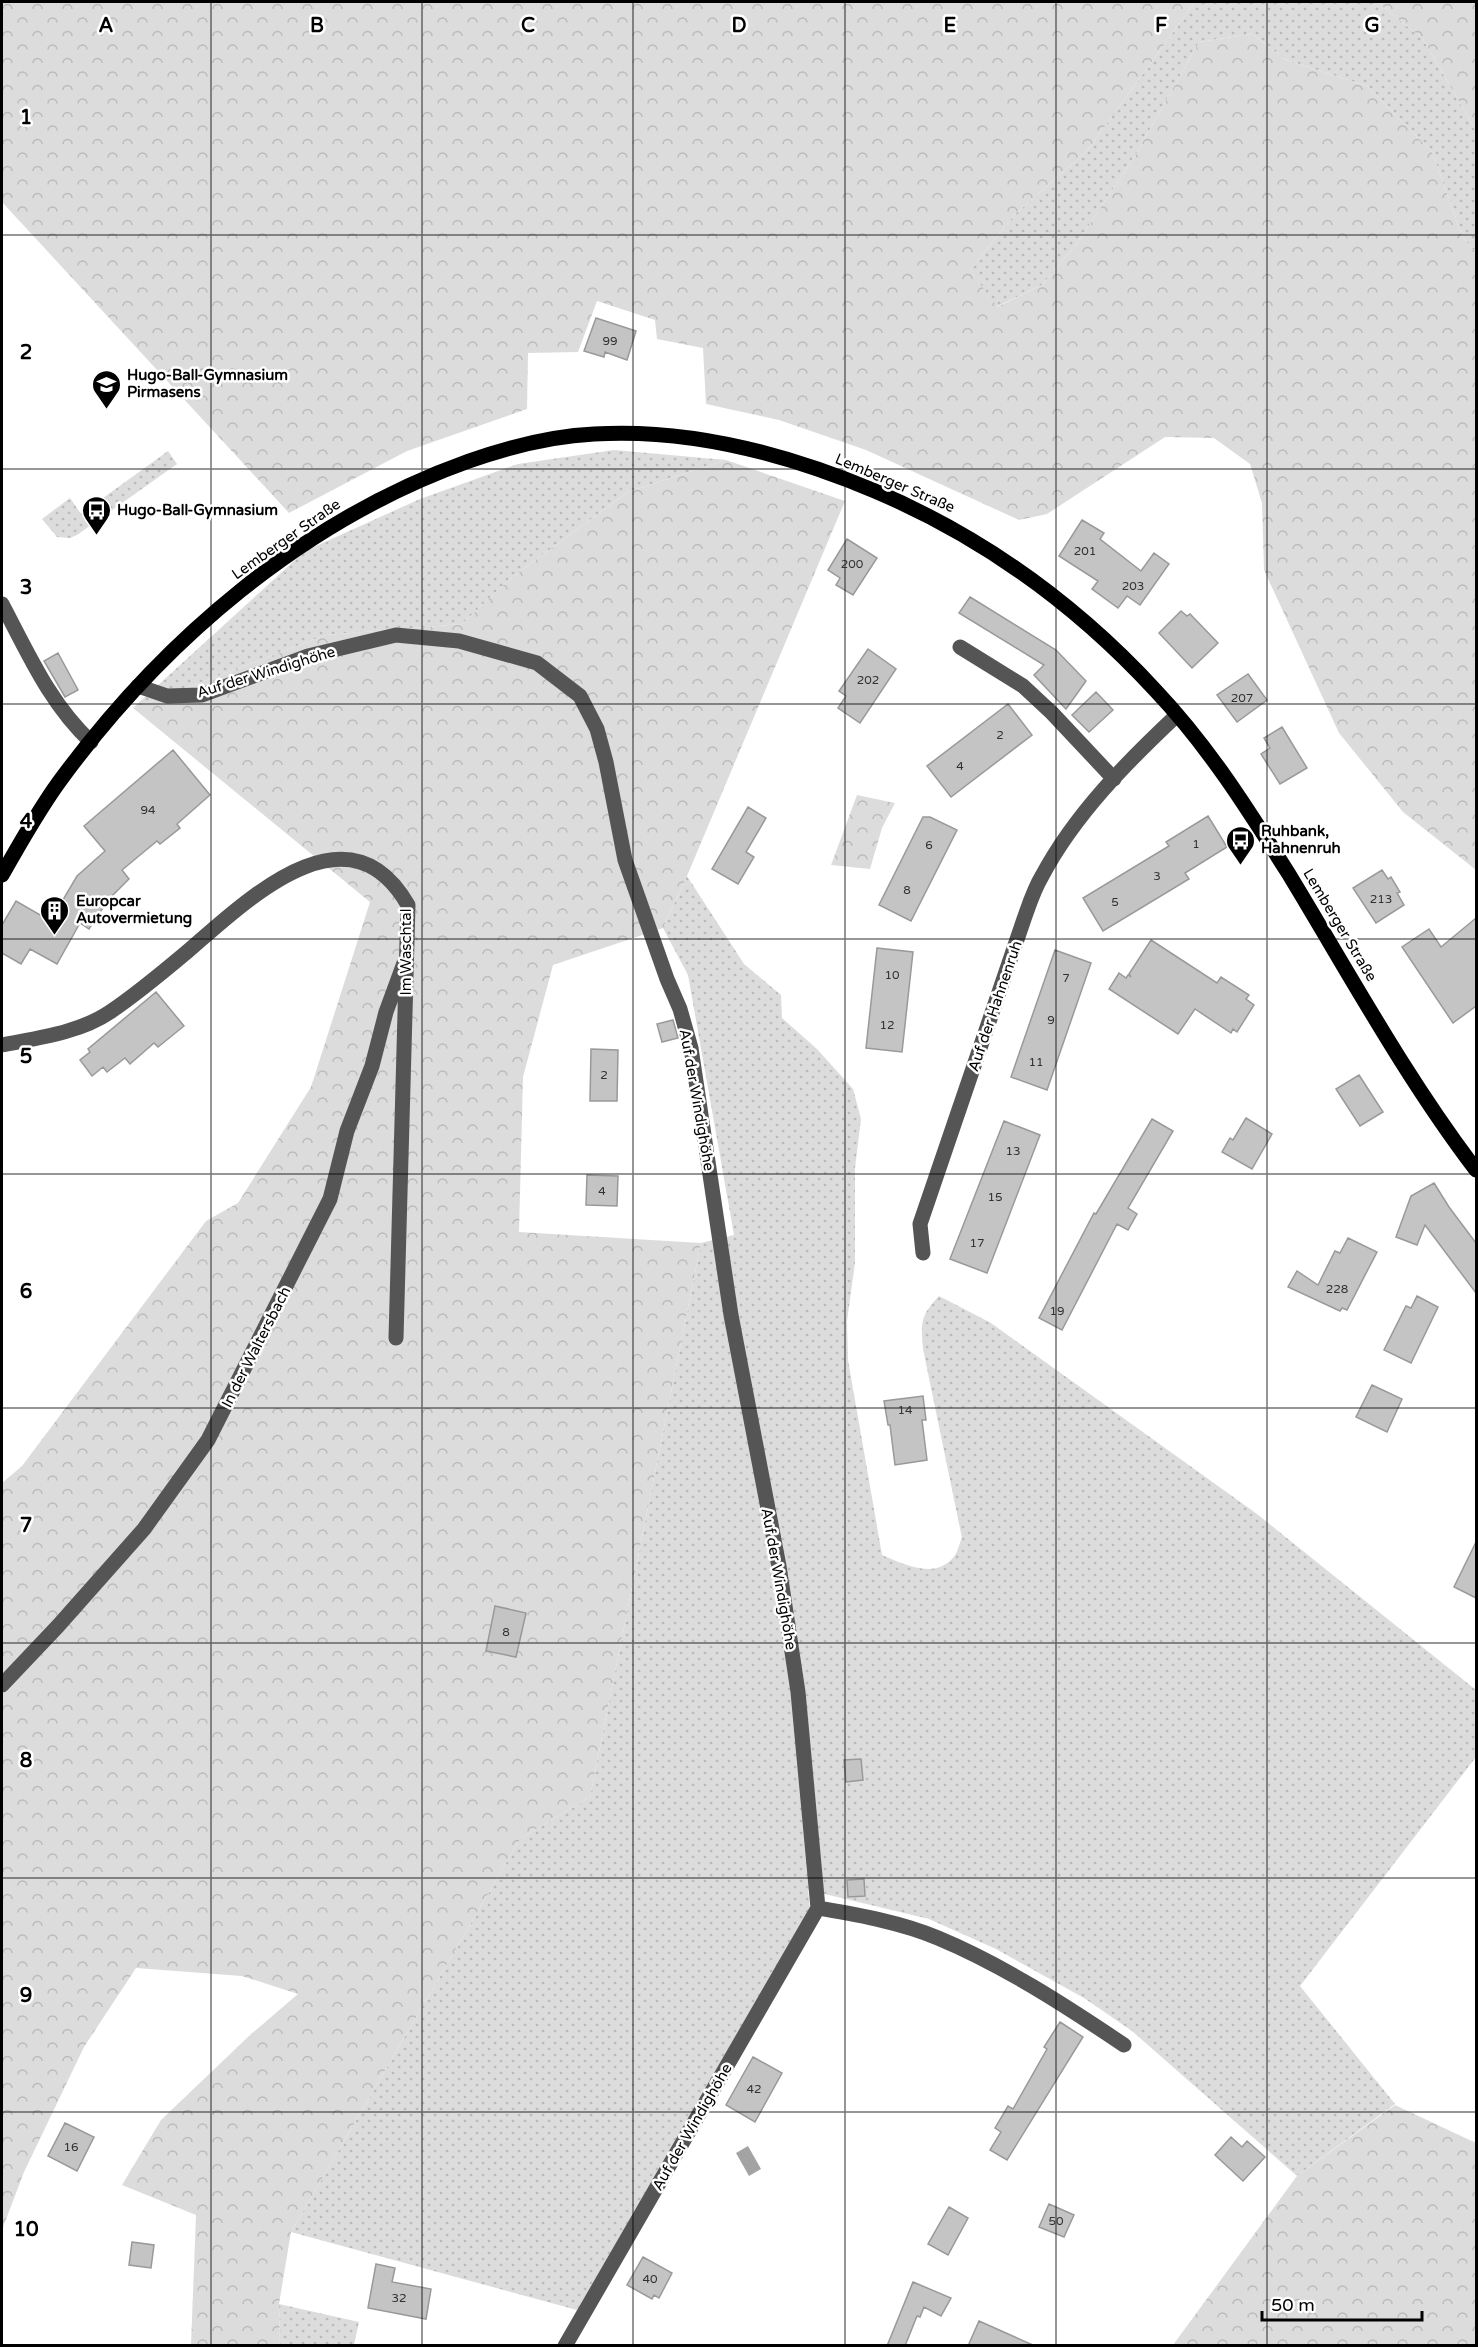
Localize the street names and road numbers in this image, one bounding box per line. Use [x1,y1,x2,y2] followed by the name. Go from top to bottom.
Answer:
[832,450,958,516] street label: Lemberger Straße
[228,495,344,583] street label: Lemberger Straße
[195,642,337,702] street label: Auf der Windighöhe
[1299,865,1381,985] street label: Lemberger Straße
[397,909,415,995] street label: Im Waschtal
[964,938,1026,1074] street label: Auf der Hahnenruh
[676,1028,718,1172] street label: Auf der Windighöhe
[218,1283,294,1411] street label: In der Waltersbach
[758,1507,800,1651] street label: Auf der Windighöhe
[648,2060,736,2194] street label: Auf der Windighöhe

